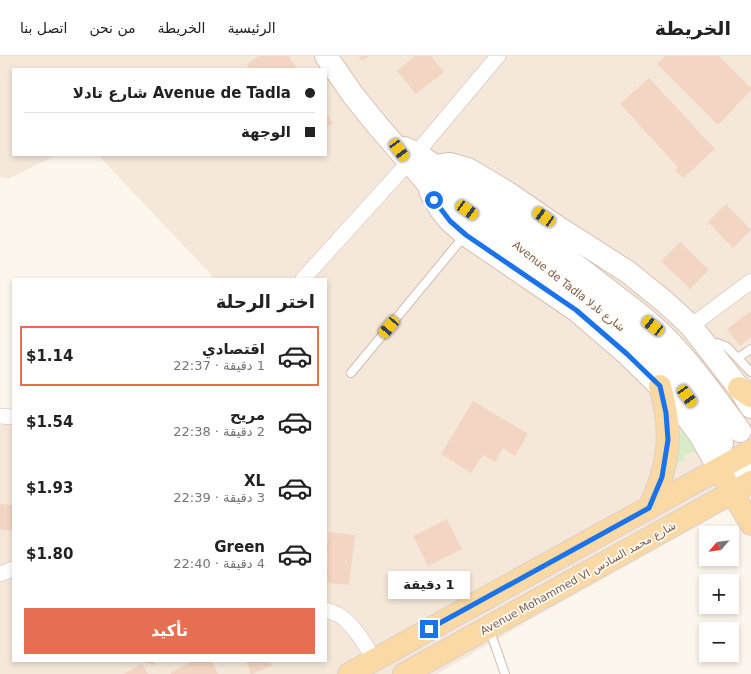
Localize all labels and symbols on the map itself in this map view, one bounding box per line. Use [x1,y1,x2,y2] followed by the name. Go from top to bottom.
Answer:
[387,137,411,163] car
[425,191,443,209] route start
[454,198,480,222] car
[531,205,557,229] car
[510,238,627,334] street label: Avenue de Tadla شارع تادلا
[377,314,401,340] car
[640,314,666,338] car
[675,383,699,409] car
[478,519,678,638] street label: Avenue Mohammed VI شارع محمد السادس
[699,526,739,566] north arrow
[388,571,470,599] callout: 1 دقيقة
[420,620,438,638] route end

